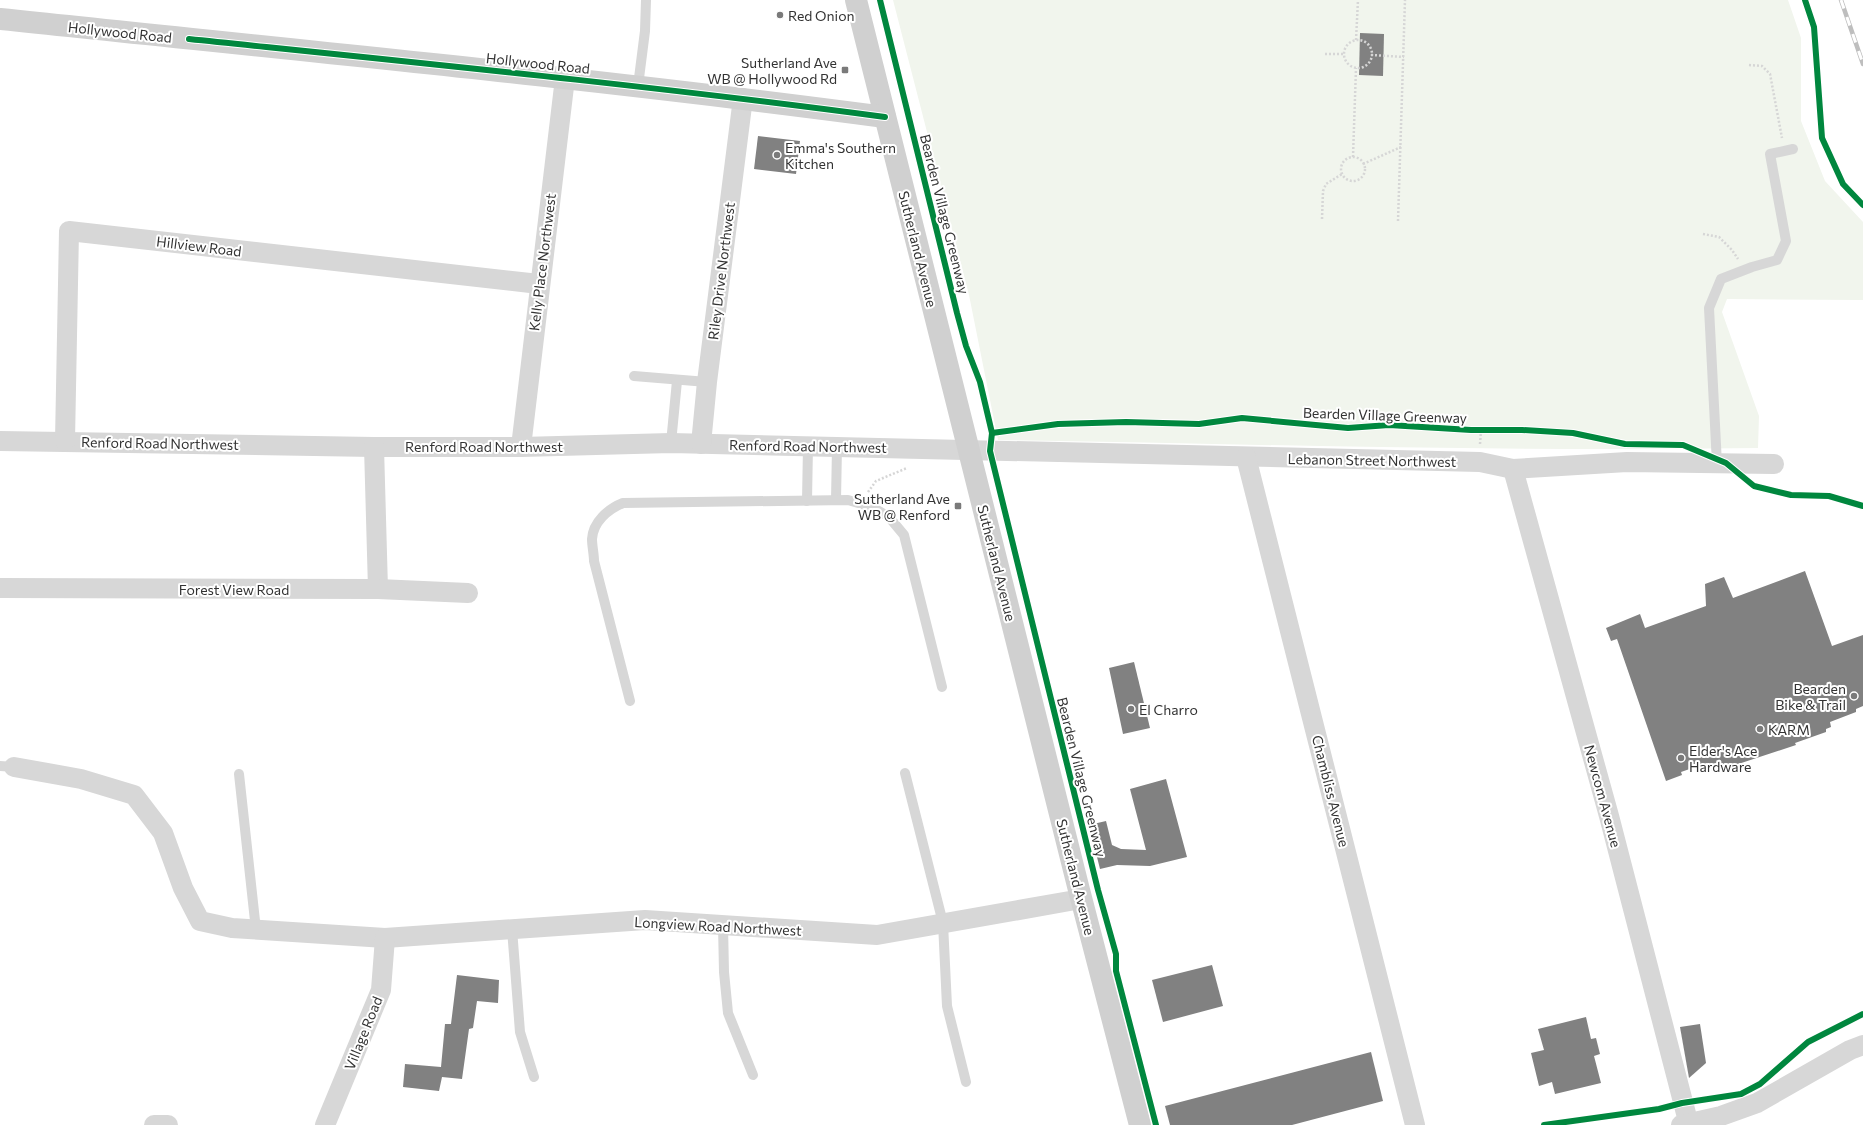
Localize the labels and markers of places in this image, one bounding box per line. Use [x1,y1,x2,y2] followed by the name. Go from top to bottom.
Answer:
[788,7,855,24] place label: Red Onion
[775,10,785,20] marker: Red Onion
[707,54,837,87] place label: Sutherland Ave WB @ Hollywood Rd
[840,65,850,75] marker: Sutherland Ave WB @ Hollywood Rd
[785,139,896,172] place label: Emma's Southern Kitchen
[772,150,782,160] marker: Emma's Southern Kitchen
[854,490,950,523] place label: Sutherland Ave WB @ Renford
[953,501,963,511] marker: Sutherland Ave WB @ Renford
[1775,680,1846,713] place label: Bearden Bike & Trail
[1849,691,1859,701] marker: Bearden Bike & Trail
[1139,701,1198,718] place label: El Charro
[1126,704,1136,714] marker: El Charro
[1768,721,1810,738] place label: KARM
[1755,724,1765,734] marker: KARM
[1689,742,1757,775] place label: Elder's Ace Hardware
[1676,753,1686,763] marker: Elder's Ace Hardware

